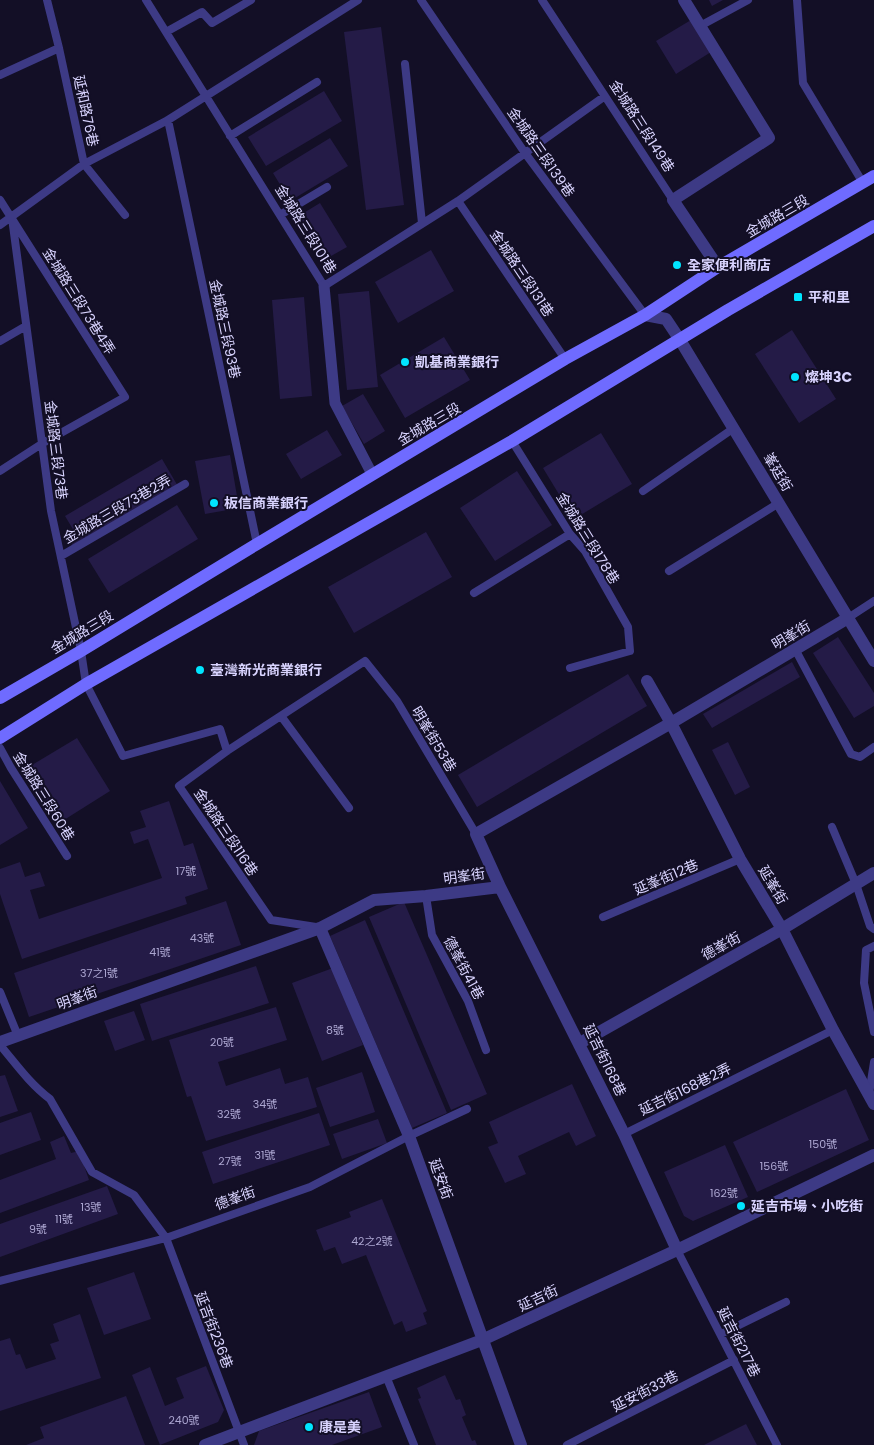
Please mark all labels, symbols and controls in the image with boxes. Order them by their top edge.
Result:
street label: 延和路76巷 [69,73,103,149]
street label: 金城路三段149巷 [605,76,679,176]
street label: 金城路三段139巷 [503,103,579,201]
street label: 金城路三段101巷 [271,181,341,277]
street label: 金城路三段 [742,190,812,242]
street label: 金城路三段131巷 [485,225,559,321]
street label: 金城路三段73巷4弄 [38,244,120,358]
place label: 全家便利商店 [687,255,771,275]
marker: 全家便利商店 [671,259,683,271]
street label: 金城路三段93巷 [205,277,245,381]
place label: 平和里 [808,287,850,307]
marker: 平和里 [792,291,804,303]
place label: 凱基商業銀行 [415,352,499,372]
marker: 凱基商業銀行 [399,356,411,368]
place label: 燦坤3C [805,367,852,387]
marker: 燦坤3C [789,371,801,383]
street label: 金城路三段 [394,398,464,450]
street label: 金城路三段73巷 [40,399,72,501]
street label: 峯廷街 [759,449,797,495]
street label: 金城路三段73巷2弄 [59,470,175,548]
street label: 金城路三段178巷 [552,488,624,588]
place label: 板信商業銀行 [224,493,308,513]
marker: 板信商業銀行 [208,497,220,509]
street label: 金城路三段 [47,605,117,659]
street label: 明峯街 [768,616,814,654]
place label: 臺灣新光商業銀行 [210,660,322,680]
marker: 臺灣新光商業銀行 [194,664,206,676]
street label: 明峯街53巷 [407,703,461,775]
street label: 金城路三段60巷 [9,748,79,844]
street label: 金城路三段116巷 [189,784,263,880]
street label: 延峯街12巷 [631,854,701,900]
street label: 延峯街 [754,862,792,908]
house number: 17號 [176,863,196,879]
street label: 明峯街 [442,863,486,889]
street label: 德峯街 [698,927,744,965]
house number: 43號 [190,930,214,946]
street label: 德峯街41巷 [439,933,489,1003]
house number: 41號 [149,944,171,960]
house number: 37之1號 [80,965,118,981]
street label: 明峯街 [54,981,100,1015]
street label: 延吉街168巷 [579,1020,631,1100]
house number: 8號 [326,1022,344,1038]
house number: 20號 [210,1034,234,1050]
street label: 延吉街168巷2弄 [636,1058,734,1120]
house number: 34號 [253,1096,277,1112]
house number: 32號 [217,1106,241,1122]
house number: 150號 [809,1136,837,1152]
house number: 31號 [255,1147,276,1163]
house number: 27號 [218,1153,242,1169]
street label: 延安街 [424,1156,458,1202]
house number: 156號 [760,1158,788,1174]
street label: 德峯街 [212,1181,258,1215]
house number: 162號 [710,1185,738,1201]
place label: 延吉市場、小吃街 [751,1196,863,1216]
house number: 13號 [81,1199,102,1215]
marker: 延吉市場、小吃街 [735,1200,747,1212]
house number: 11號 [55,1211,73,1227]
house number: 9號 [29,1221,47,1237]
house number: 42之2號 [351,1233,393,1249]
street label: 延吉街 [515,1280,561,1316]
street label: 延吉街236巷 [190,1289,238,1371]
street label: 延吉街217巷 [713,1304,765,1380]
street label: 延安街33巷 [608,1366,682,1416]
house number: 240號 [168,1412,200,1428]
place label: 康是美 [319,1417,361,1437]
marker: 康是美 [303,1421,315,1433]

